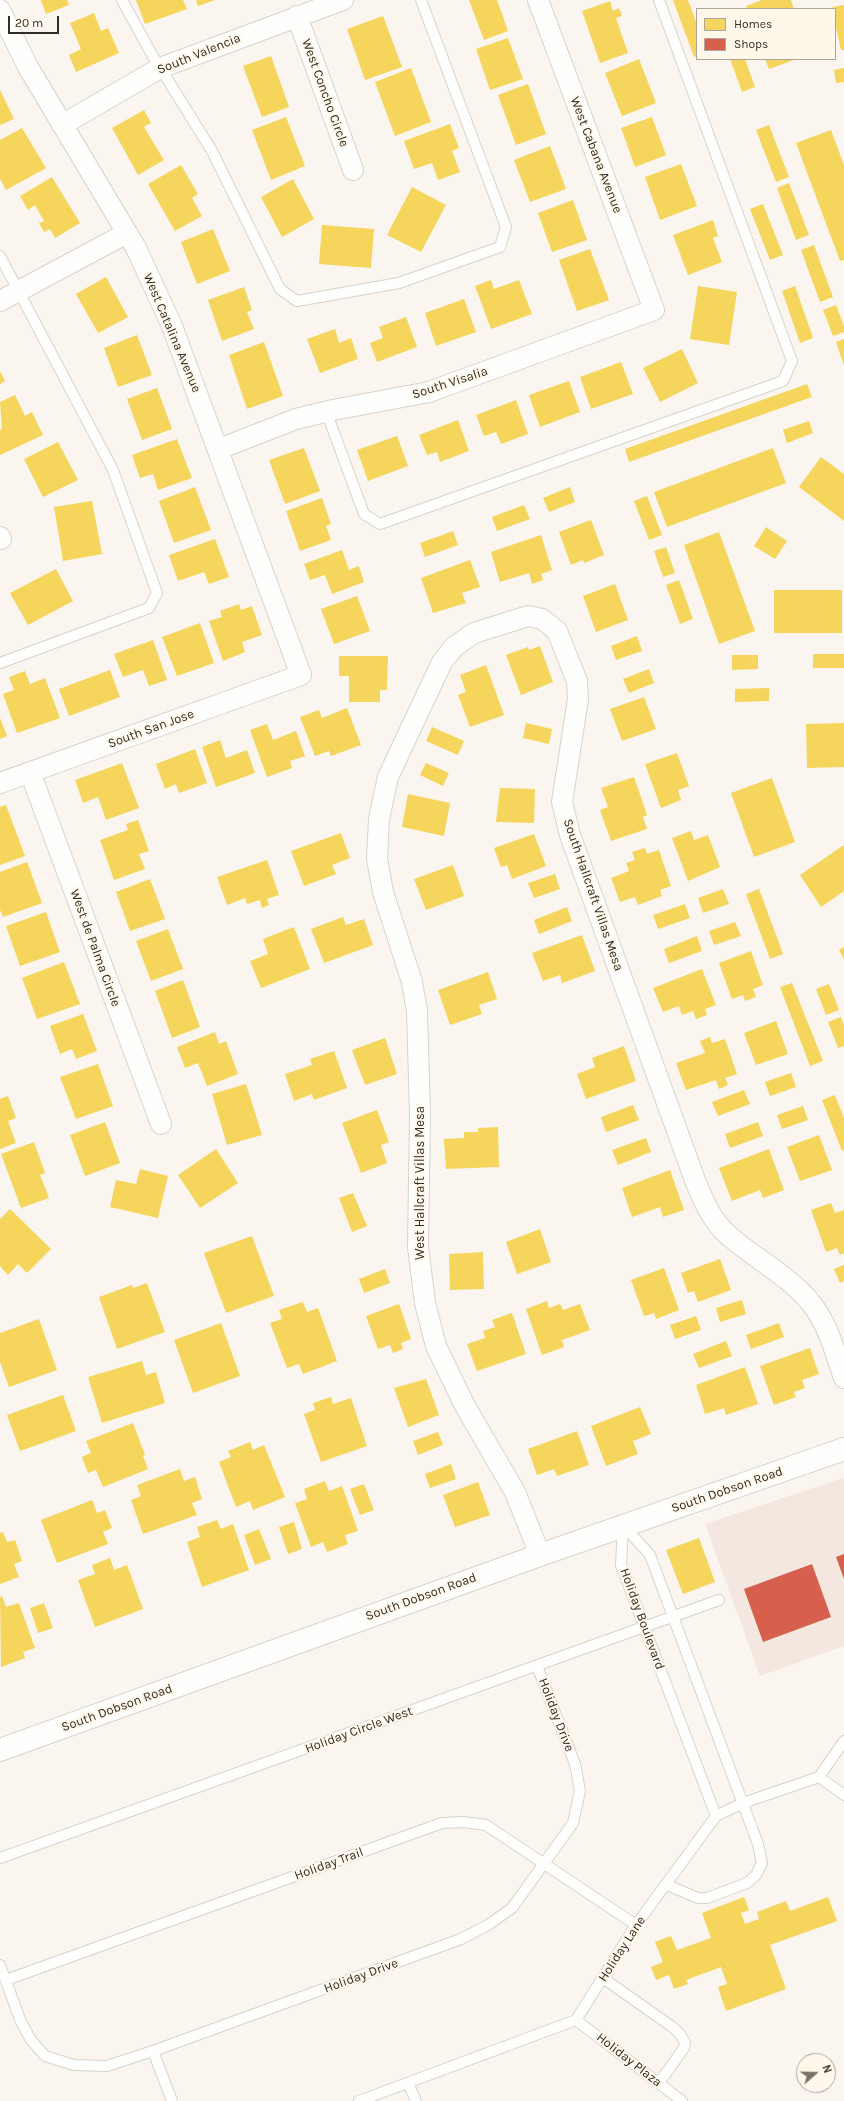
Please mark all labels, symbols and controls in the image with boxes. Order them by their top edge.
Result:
scale bar [10,8,61,34]
legend [696,8,836,60]
text: 20 m [15,16,43,30]
text: Homes [734,17,772,31]
street label: South Valencia [155,30,243,78]
street label: West Concho Circle [298,37,352,149]
text: Shops [734,37,768,51]
street label: West Cabana Avenue [567,95,625,215]
street label: West Catalina Avenue [140,271,204,395]
street label: South Visalia [410,363,490,403]
street label: South San Jose [106,706,196,752]
street label: South Hallcraft Villas Mesa [560,817,626,973]
street label: West de Palma Circle [66,887,124,1009]
street label: West Hallcraft Villas Mesa [412,1106,428,1260]
street label: South Dobson Road [669,1464,785,1516]
street label: Holiday Boulevard [616,1566,668,1672]
street label: South Dobson Road [363,1570,479,1624]
street label: Holiday Drive [535,1676,577,1754]
street label: South Dobson Road [59,1681,175,1735]
street label: Holiday Circle West [303,1703,415,1757]
street label: Holiday Trail [292,1844,366,1884]
street label: Holiday Lane [595,1913,649,1985]
street label: Holiday Drive [322,1955,400,1997]
street label: Holiday Plaza [593,2030,665,2090]
north arrow [796,2053,836,2093]
text: N [819,2063,834,2075]

